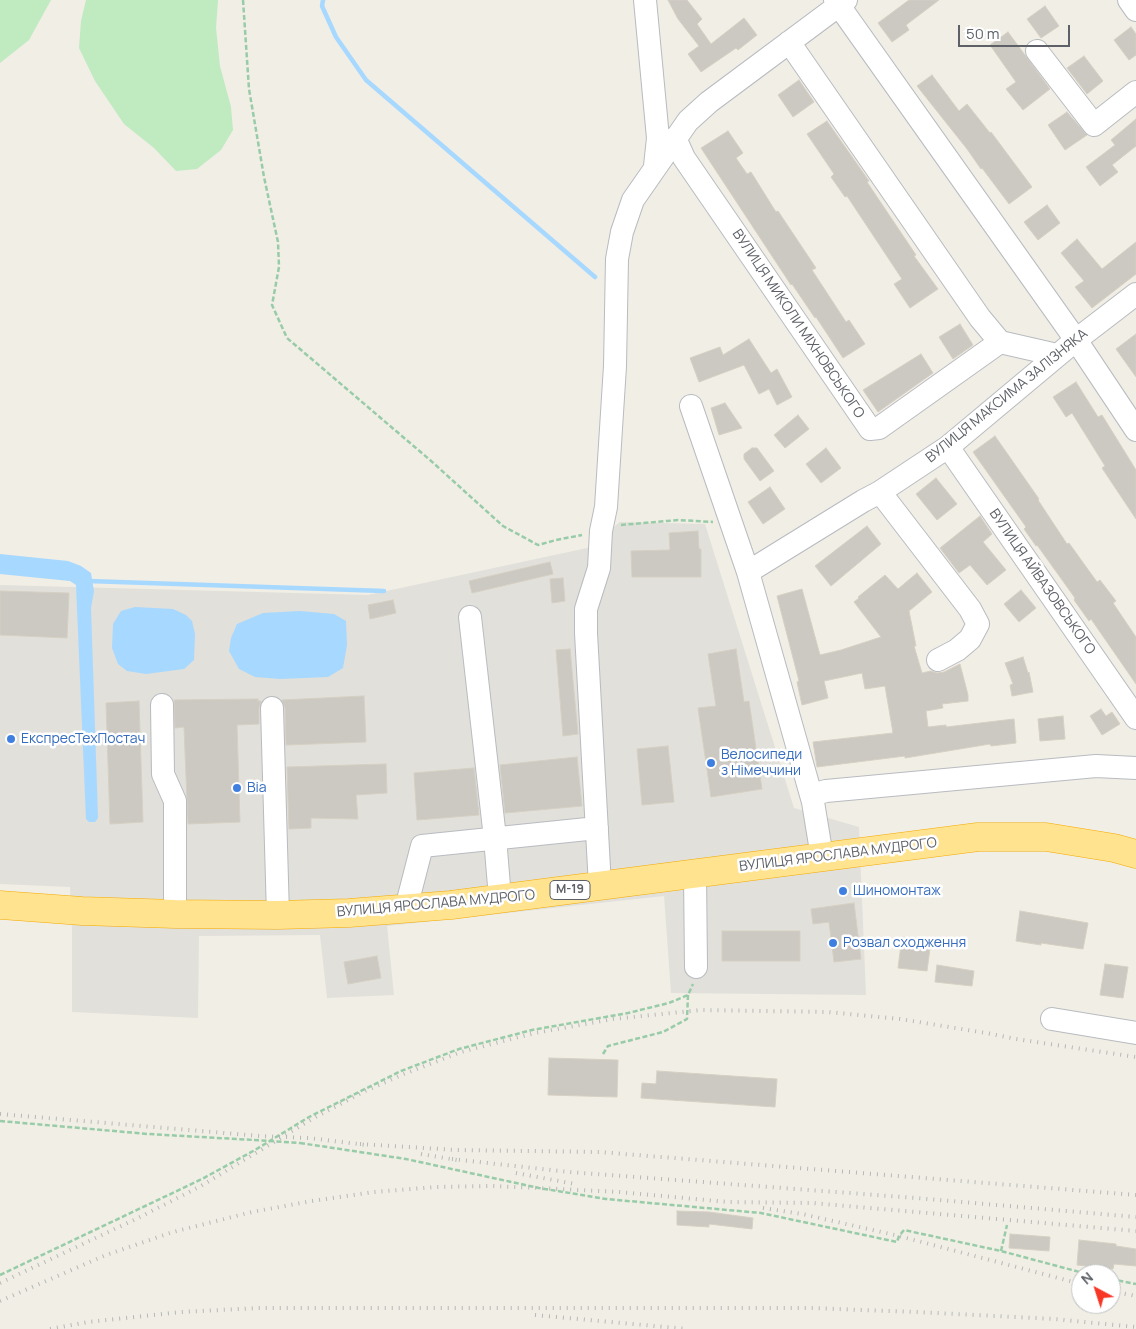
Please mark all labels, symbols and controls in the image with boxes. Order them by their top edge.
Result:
scale bar [961,15,1074,47]
text: 50 m [966,23,1000,44]
street label: ВУЛИЦЯ МИКОЛИ МІХНОВСЬКОГО [728,226,868,422]
street label: ВУЛИЦЯ МАКСИМА ЗАЛІЗНЯКА [923,326,1091,466]
street label: ВУЛИЦЯ АЙВАЗОВСЬКОГО [985,506,1099,658]
place label: ЕкспресТехПостач [21,731,145,747]
marker: ЕкспресТехПостач [5,733,17,745]
place label: Велосипеди з Німеччини [721,747,802,780]
marker: Велосипеди з Німеччини [705,757,717,769]
place label: Віа [247,780,267,796]
marker: Віа [231,782,243,794]
street label: ВУЛИЦЯ ЯРОСЛАВА МУДРОГО [738,835,938,875]
road number: М-19 [550,880,590,900]
place label: Шиномонтаж [853,883,941,899]
marker: Шиномонтаж [837,885,849,897]
street label: ВУЛИЦЯ ЯРОСЛАВА МУДРОГО [336,887,536,921]
place label: Розвал сходження [843,935,966,951]
marker: Розвал сходження [827,937,839,949]
north arrow [1071,1264,1121,1314]
text: N [1077,1267,1097,1288]

